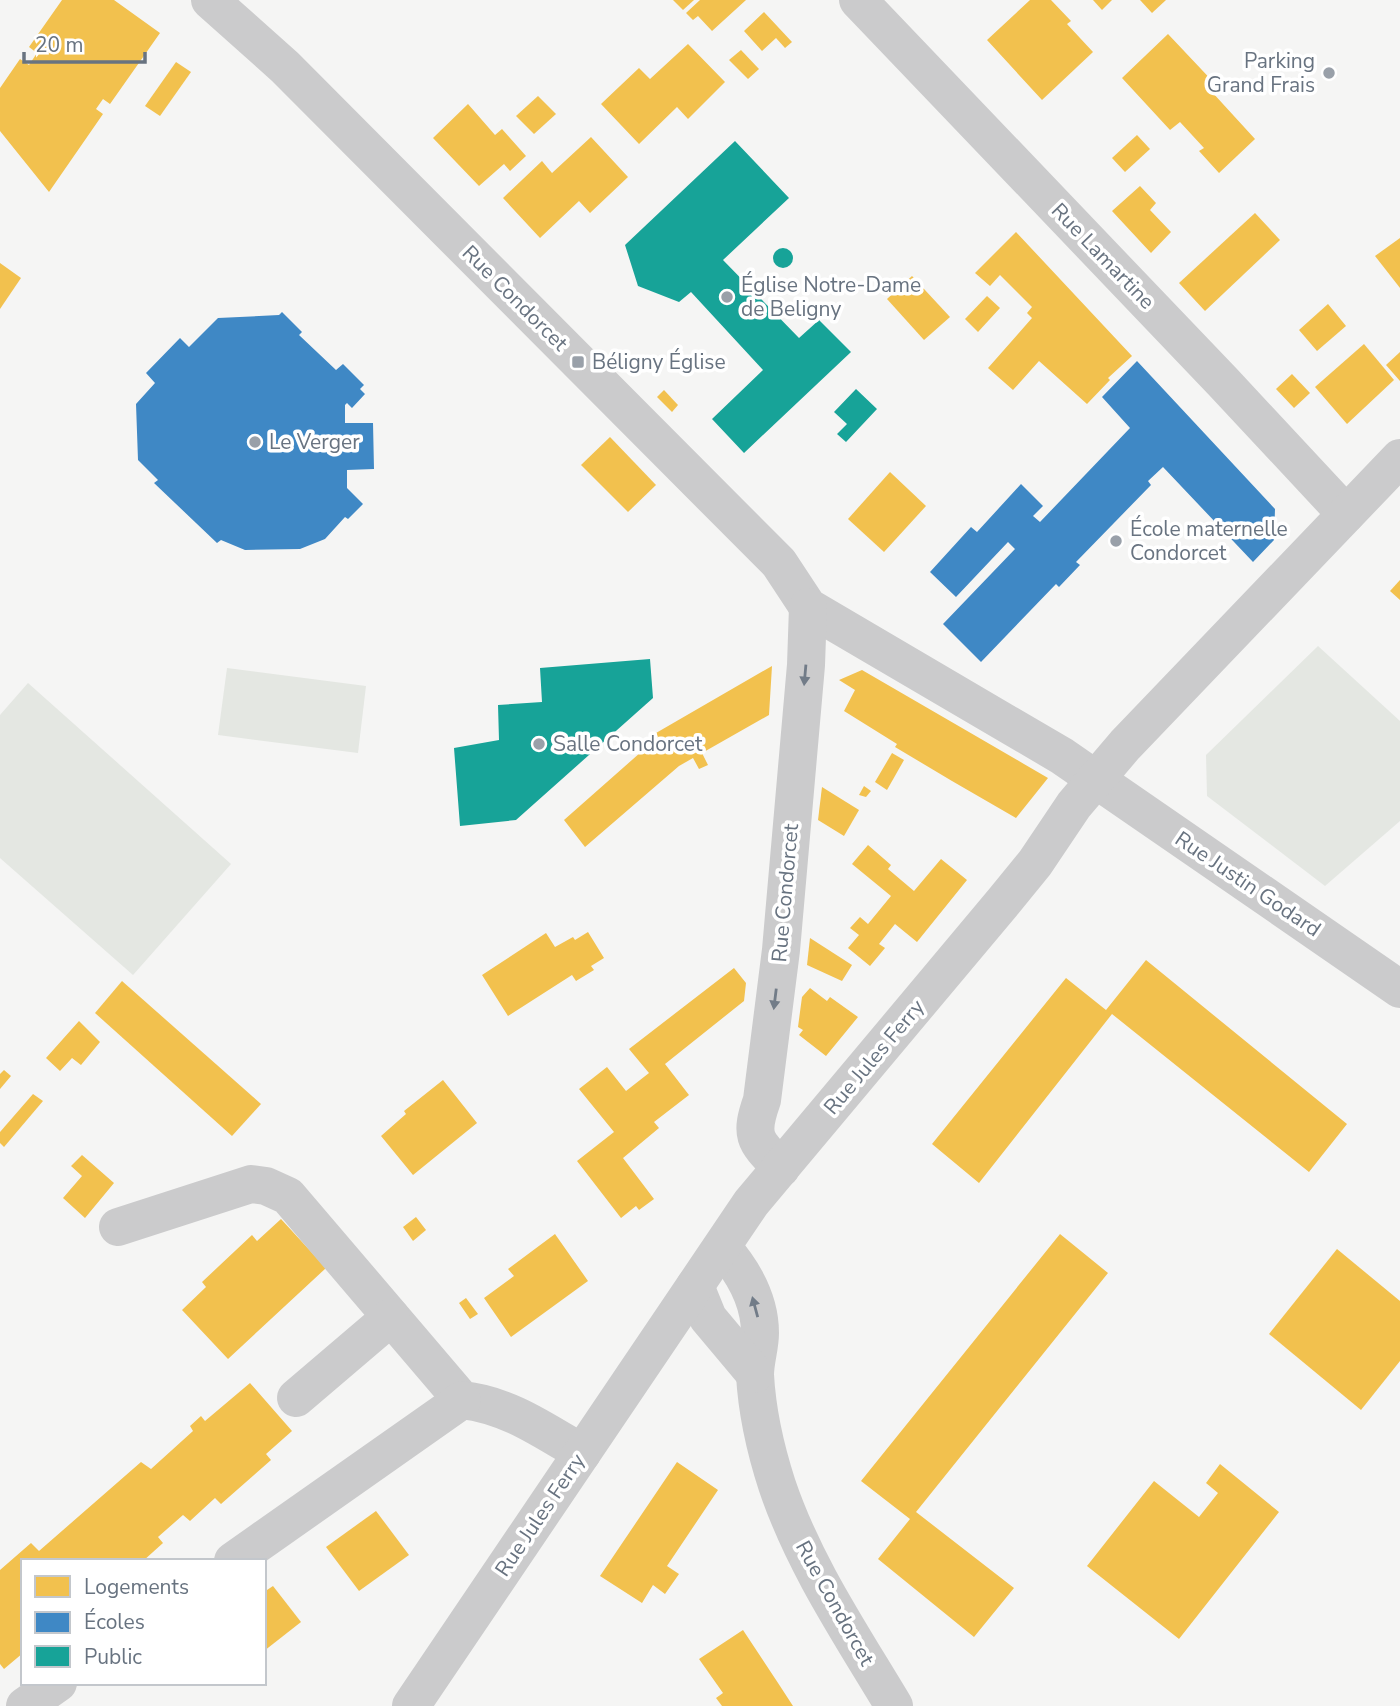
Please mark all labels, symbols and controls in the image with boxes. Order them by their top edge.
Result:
scale bar [24,21,145,65]
text: 20 m [35,31,84,59]
place label: Parking Grand Frais [1207,47,1315,99]
marker: Parking Grand Frais [1321,65,1337,81]
street label: Rue Lamartine [1045,197,1161,315]
street label: Rue Condorcet [456,239,574,357]
place label: Église Notre-Dame de Beligny [741,271,921,323]
marker: Église Notre-Dame de Beligny [719,289,735,305]
place label: Béligny Église [592,348,726,376]
marker: Béligny Église [570,354,586,370]
place label: Le Verger [269,428,360,456]
marker: Le Verger [247,434,263,450]
place label: École maternelle Condorcet [1130,515,1288,567]
marker: École maternelle Condorcet [1108,533,1124,549]
one-way arrow [799,664,810,686]
place label: Salle Condorcet [553,730,703,758]
marker: Salle Condorcet [531,736,547,752]
street label: Rue Condorcet [765,822,805,963]
street label: Rue Justin Godard [1170,825,1326,943]
one-way arrow [769,988,780,1010]
street label: Rue Jules Ferry [817,993,931,1121]
one-way arrow [749,1296,760,1318]
street label: Rue Jules Ferry [489,1448,592,1582]
street label: Rue Condorcet [789,1536,881,1671]
legend [21,1559,266,1685]
text: Logements [84,1573,189,1601]
text: Écoles [84,1608,145,1636]
text: Public [84,1643,142,1671]

